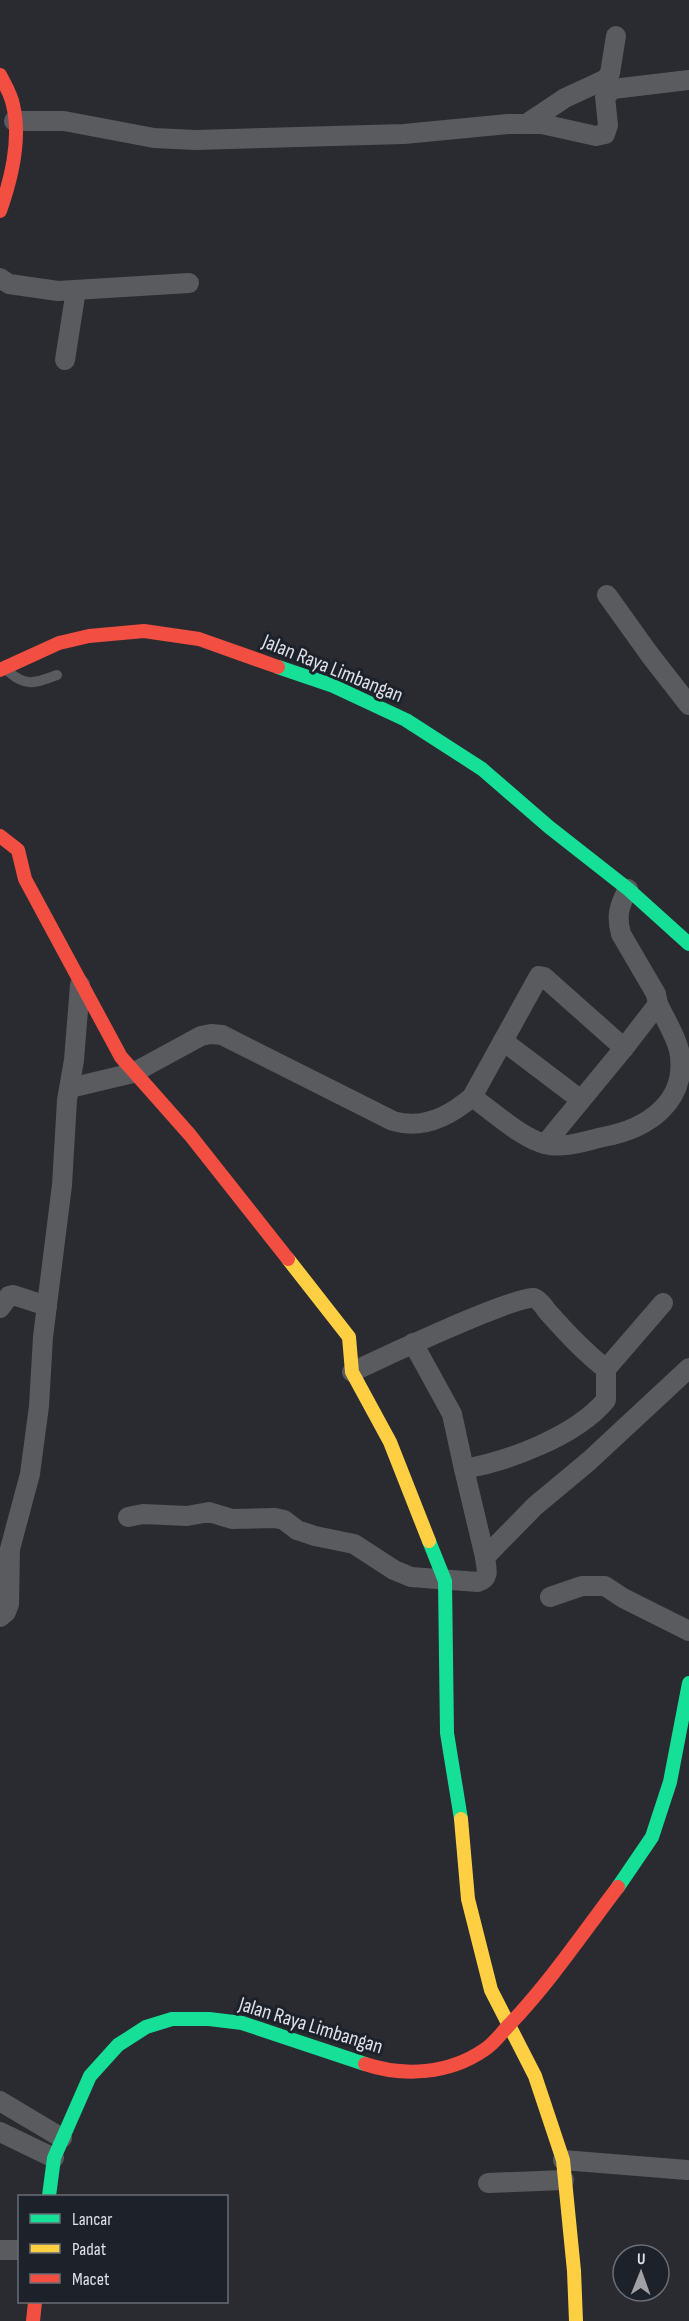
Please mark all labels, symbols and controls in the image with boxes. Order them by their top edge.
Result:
street label: Jalan Raya Limbangan [258,629,407,708]
street label: Jalan Raya Limbangan [235,1991,386,2059]
legend [18,2195,228,2303]
text: Lancar [72,2209,112,2230]
text: Padat [72,2239,107,2260]
north arrow [611,2243,671,2303]
text: U [637,2250,646,2269]
text: Macet [72,2269,110,2290]

